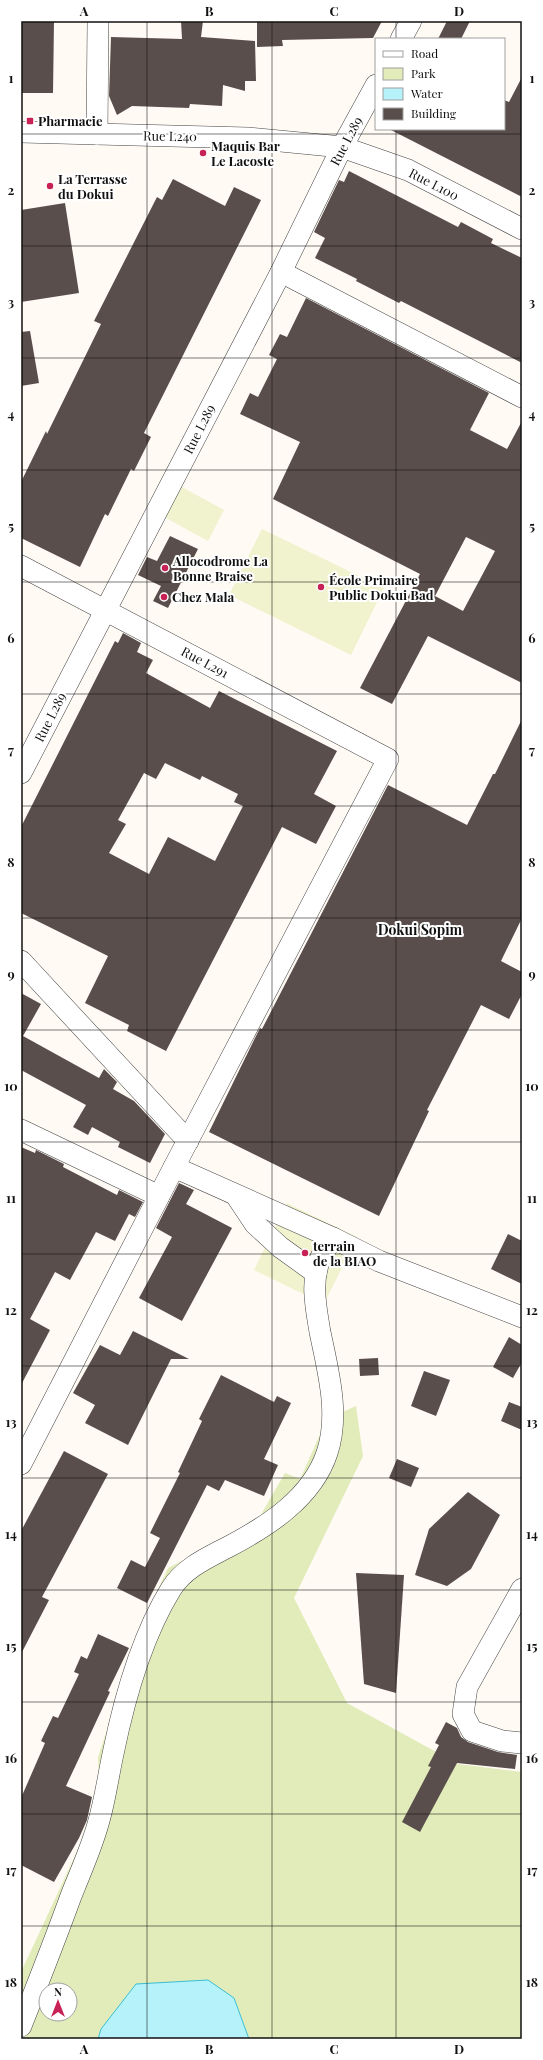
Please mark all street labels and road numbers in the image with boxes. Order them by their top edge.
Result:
street label: Rue L289 [326,113,366,168]
street label: Rue L240 [143,127,197,144]
street label: Rue L100 [406,164,462,203]
street label: Rue L289 [179,401,218,456]
street label: Rue L291 [179,642,232,681]
street label: Rue L289 [30,689,69,744]

